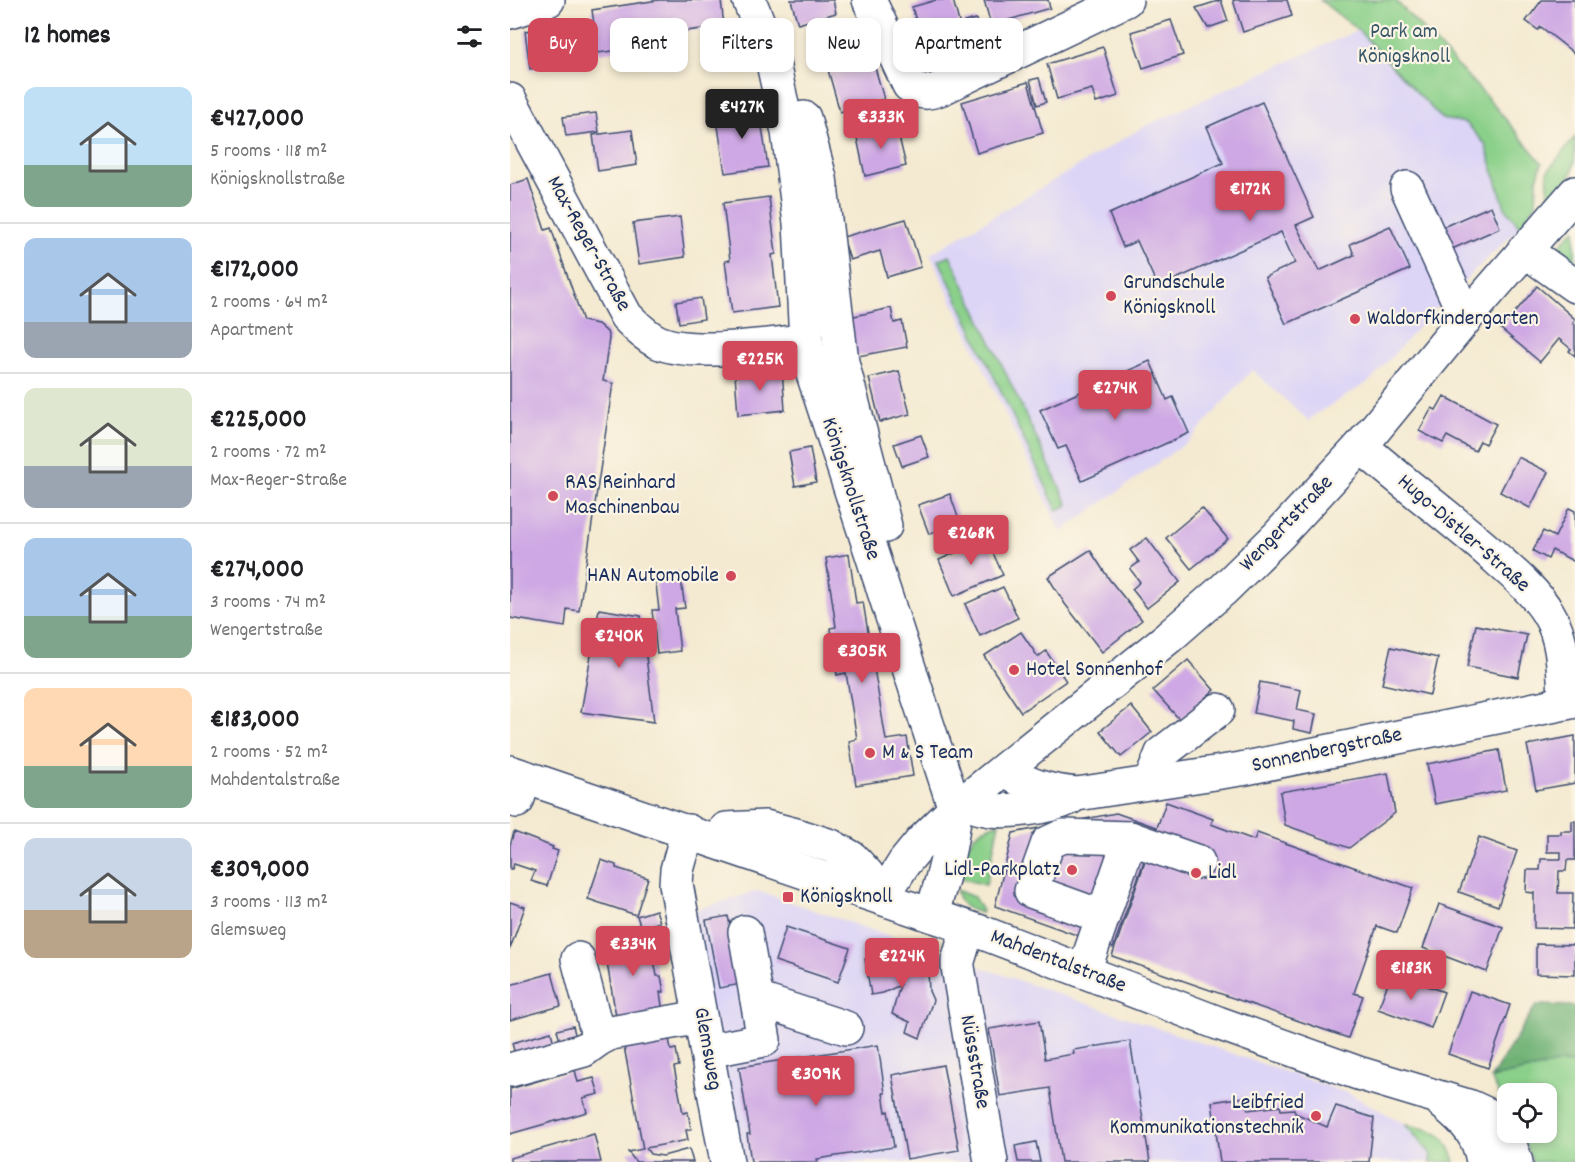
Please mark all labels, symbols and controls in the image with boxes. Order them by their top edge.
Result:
park label: Park am Königsknoll [1358,17,1450,73]
text: 12 homes [24,18,111,55]
chip: Buy [528,18,598,72]
chip: Rent [610,18,688,72]
chip: Filters [700,18,794,72]
chip: New [806,18,881,72]
chip: Apartment [893,18,1023,72]
icon: filters [453,20,486,53]
pin: €427K [700,89,784,140]
text: €427K [719,94,765,122]
pin: €333K [839,99,923,150]
text: €427,000 [210,101,304,138]
text: €333K [857,104,905,132]
icon: home [72,111,144,183]
text: 5 rooms · 118 m² [210,138,327,166]
text: Königsknollstraße [210,166,345,194]
street label: Max-Reger-Straße [538,171,638,317]
pin: €172K [1208,171,1292,222]
text: €172K [1229,176,1271,204]
text: €172,000 [210,252,299,289]
icon: home [72,262,144,334]
place label: Grundschule Königsknoll [1123,268,1225,324]
text: 2 rooms · 64 m² [210,289,328,317]
marker: Grundschule Königsknoll [1104,289,1118,303]
place label: Waldorfkindergarten [1367,304,1539,335]
marker: Waldorfkindergarten [1348,312,1362,326]
text: Apartment [210,317,293,345]
pin: €225K [718,341,802,392]
text: €225K [736,346,784,374]
pin: €274K [1073,370,1157,421]
text: €274K [1092,375,1138,403]
text: €225,000 [210,402,307,439]
icon: home [72,412,144,484]
street label: Königsknollstraße [812,414,888,564]
text: 2 rooms · 72 m² [210,439,326,467]
text: Max-Reger-Straße [210,467,347,495]
street label: Hugo-Distler-Straße [1390,467,1536,601]
place label: RAS Reinhard Maschinenbau [565,468,680,524]
street label: Wengertstraße [1233,469,1341,579]
marker: RAS Reinhard Maschinenbau [546,489,560,503]
pin: €268K [929,515,1013,566]
text: €268K [948,520,994,548]
text: €274,000 [210,552,304,589]
place label: HAN Automobile [587,561,719,592]
icon: home [72,562,144,634]
marker: HAN Automobile [724,569,738,583]
text: 3 rooms · 74 m² [210,589,326,617]
text: Wengertstraße [210,617,323,645]
pin: €240K [577,618,661,669]
text: €240K [595,623,643,651]
pin: €305K [820,633,904,684]
text: €305K [837,638,887,666]
place label: Hotel Sonnenhof [1026,655,1164,686]
marker: Hotel Sonnenhof [1007,663,1021,677]
text: €183,000 [210,702,300,739]
icon: home [72,712,144,784]
street label: Sonnenbergstraße [1249,720,1405,782]
place label: M & S Team [882,738,973,769]
text: 2 rooms · 52 m² [210,739,328,767]
marker: M & S Team [863,746,877,760]
text: Mahdentalstraße [210,767,340,795]
text: €309,000 [210,852,310,889]
place label: Lidl-Parkplatz [944,855,1061,886]
place label: Lidl [1208,858,1237,889]
icon: home [72,862,144,934]
marker: Lidl-Parkplatz [1065,863,1079,877]
marker: Lidl [1189,866,1203,880]
place label: Königsknoll [800,882,893,913]
text: 3 rooms · 113 m² [210,889,328,917]
marker: Königsknoll [781,890,795,904]
text: Glemsweg [210,917,286,945]
street label: Mahdentalstraße [986,922,1130,1002]
pin: €334K [591,926,675,977]
text: €334K [610,931,656,959]
pin: €224K [860,938,944,989]
text: €224K [879,943,925,971]
pin: €183K [1369,950,1453,1001]
text: €183K [1390,955,1432,983]
street label: Glemsweg [684,1005,730,1093]
street label: Nüssstraße [950,1013,998,1111]
pin: €309K [774,1056,858,1107]
text: €309K [791,1061,841,1089]
map controls [1497,1083,1557,1143]
button: locate [1497,1083,1557,1143]
place label: Leibfried Kommunikationstechnik [1110,1088,1304,1144]
marker: Leibfried Kommunikationstechnik [1309,1109,1323,1123]

